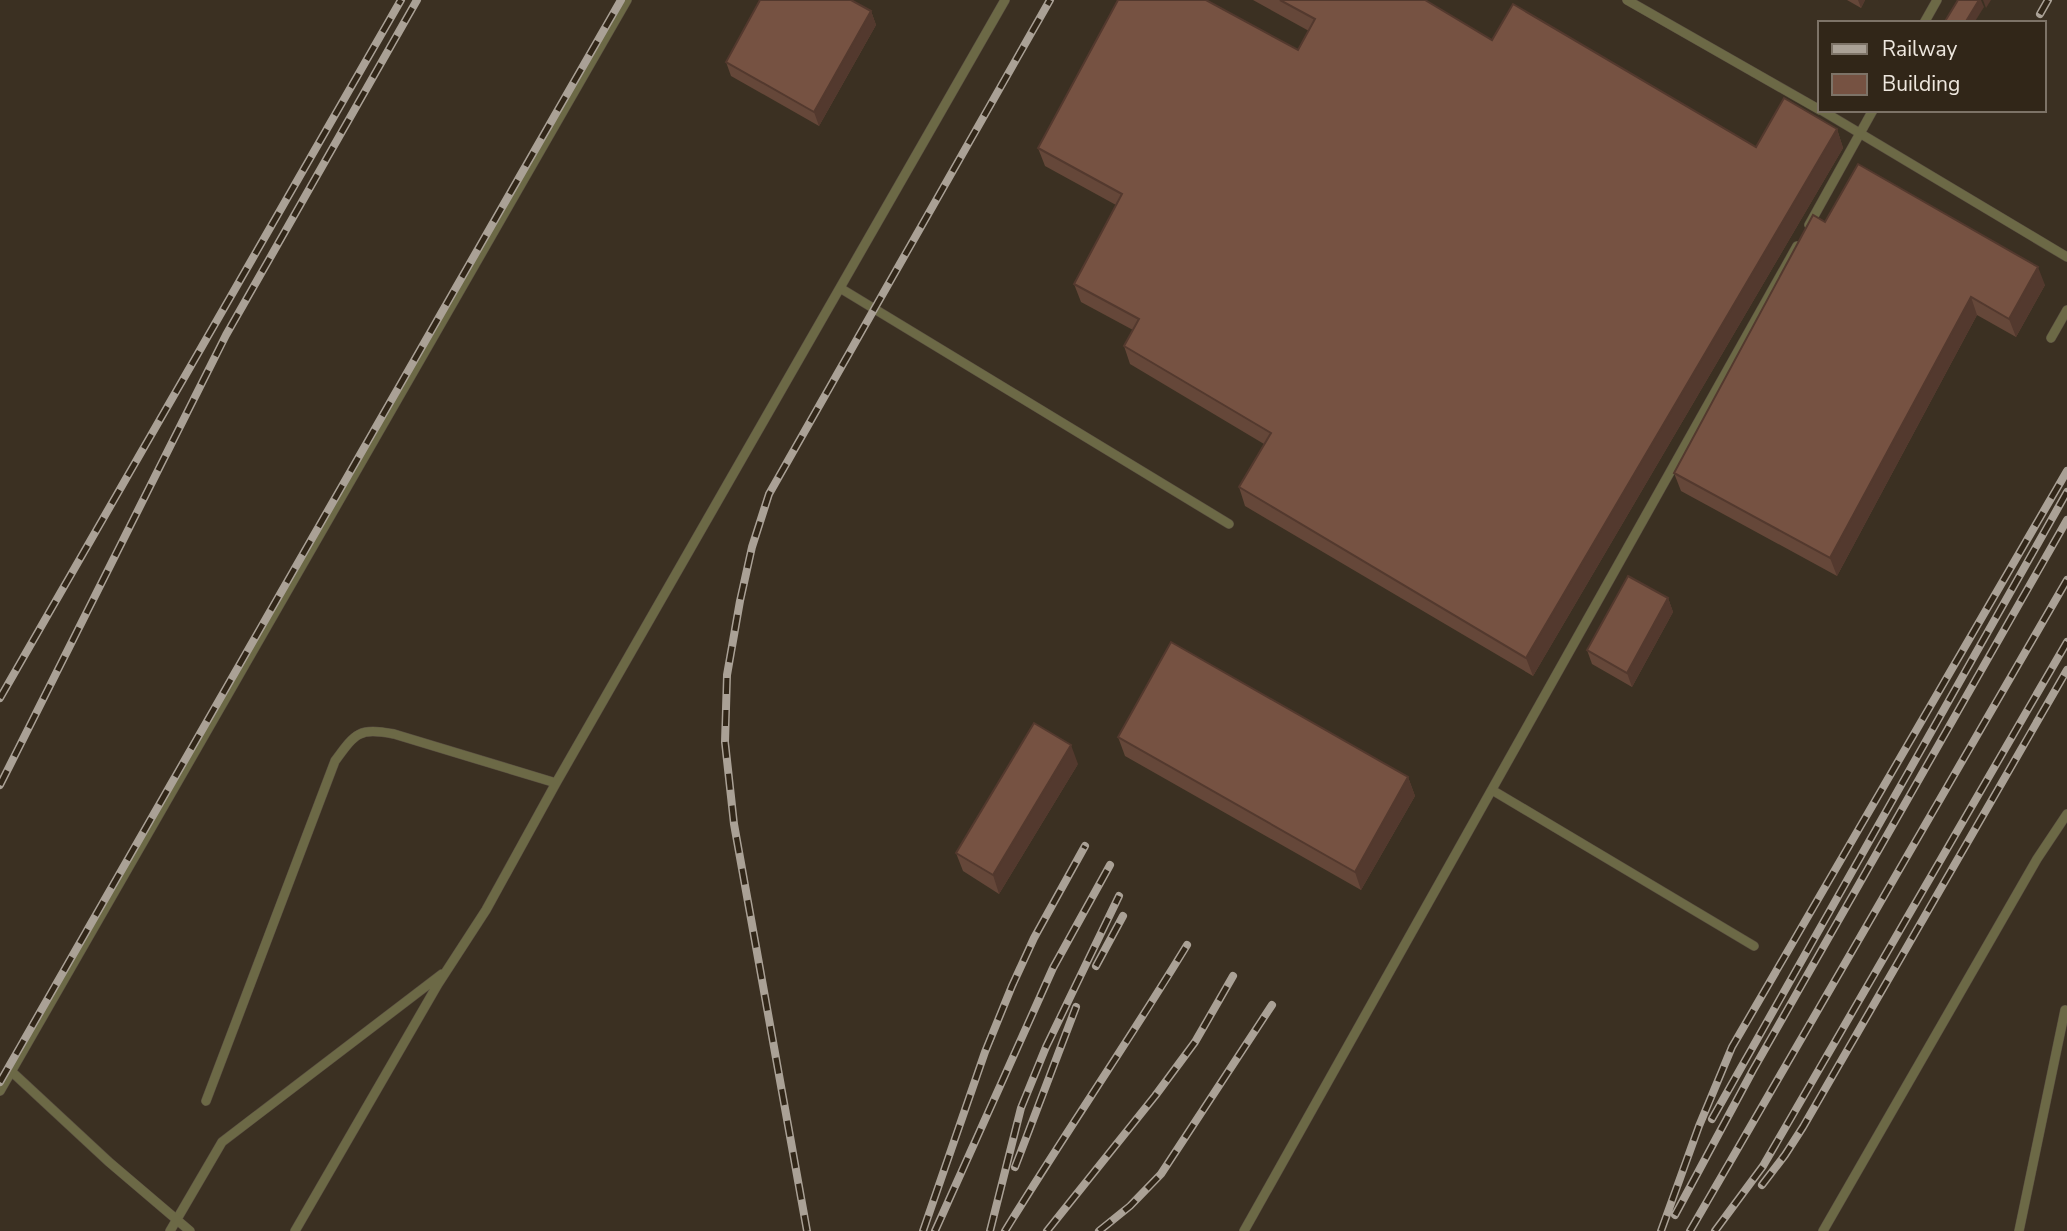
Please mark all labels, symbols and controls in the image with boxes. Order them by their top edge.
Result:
legend [1818,21,2046,112]
text: Railway [1882,35,1957,63]
text: Building [1882,70,1960,98]

